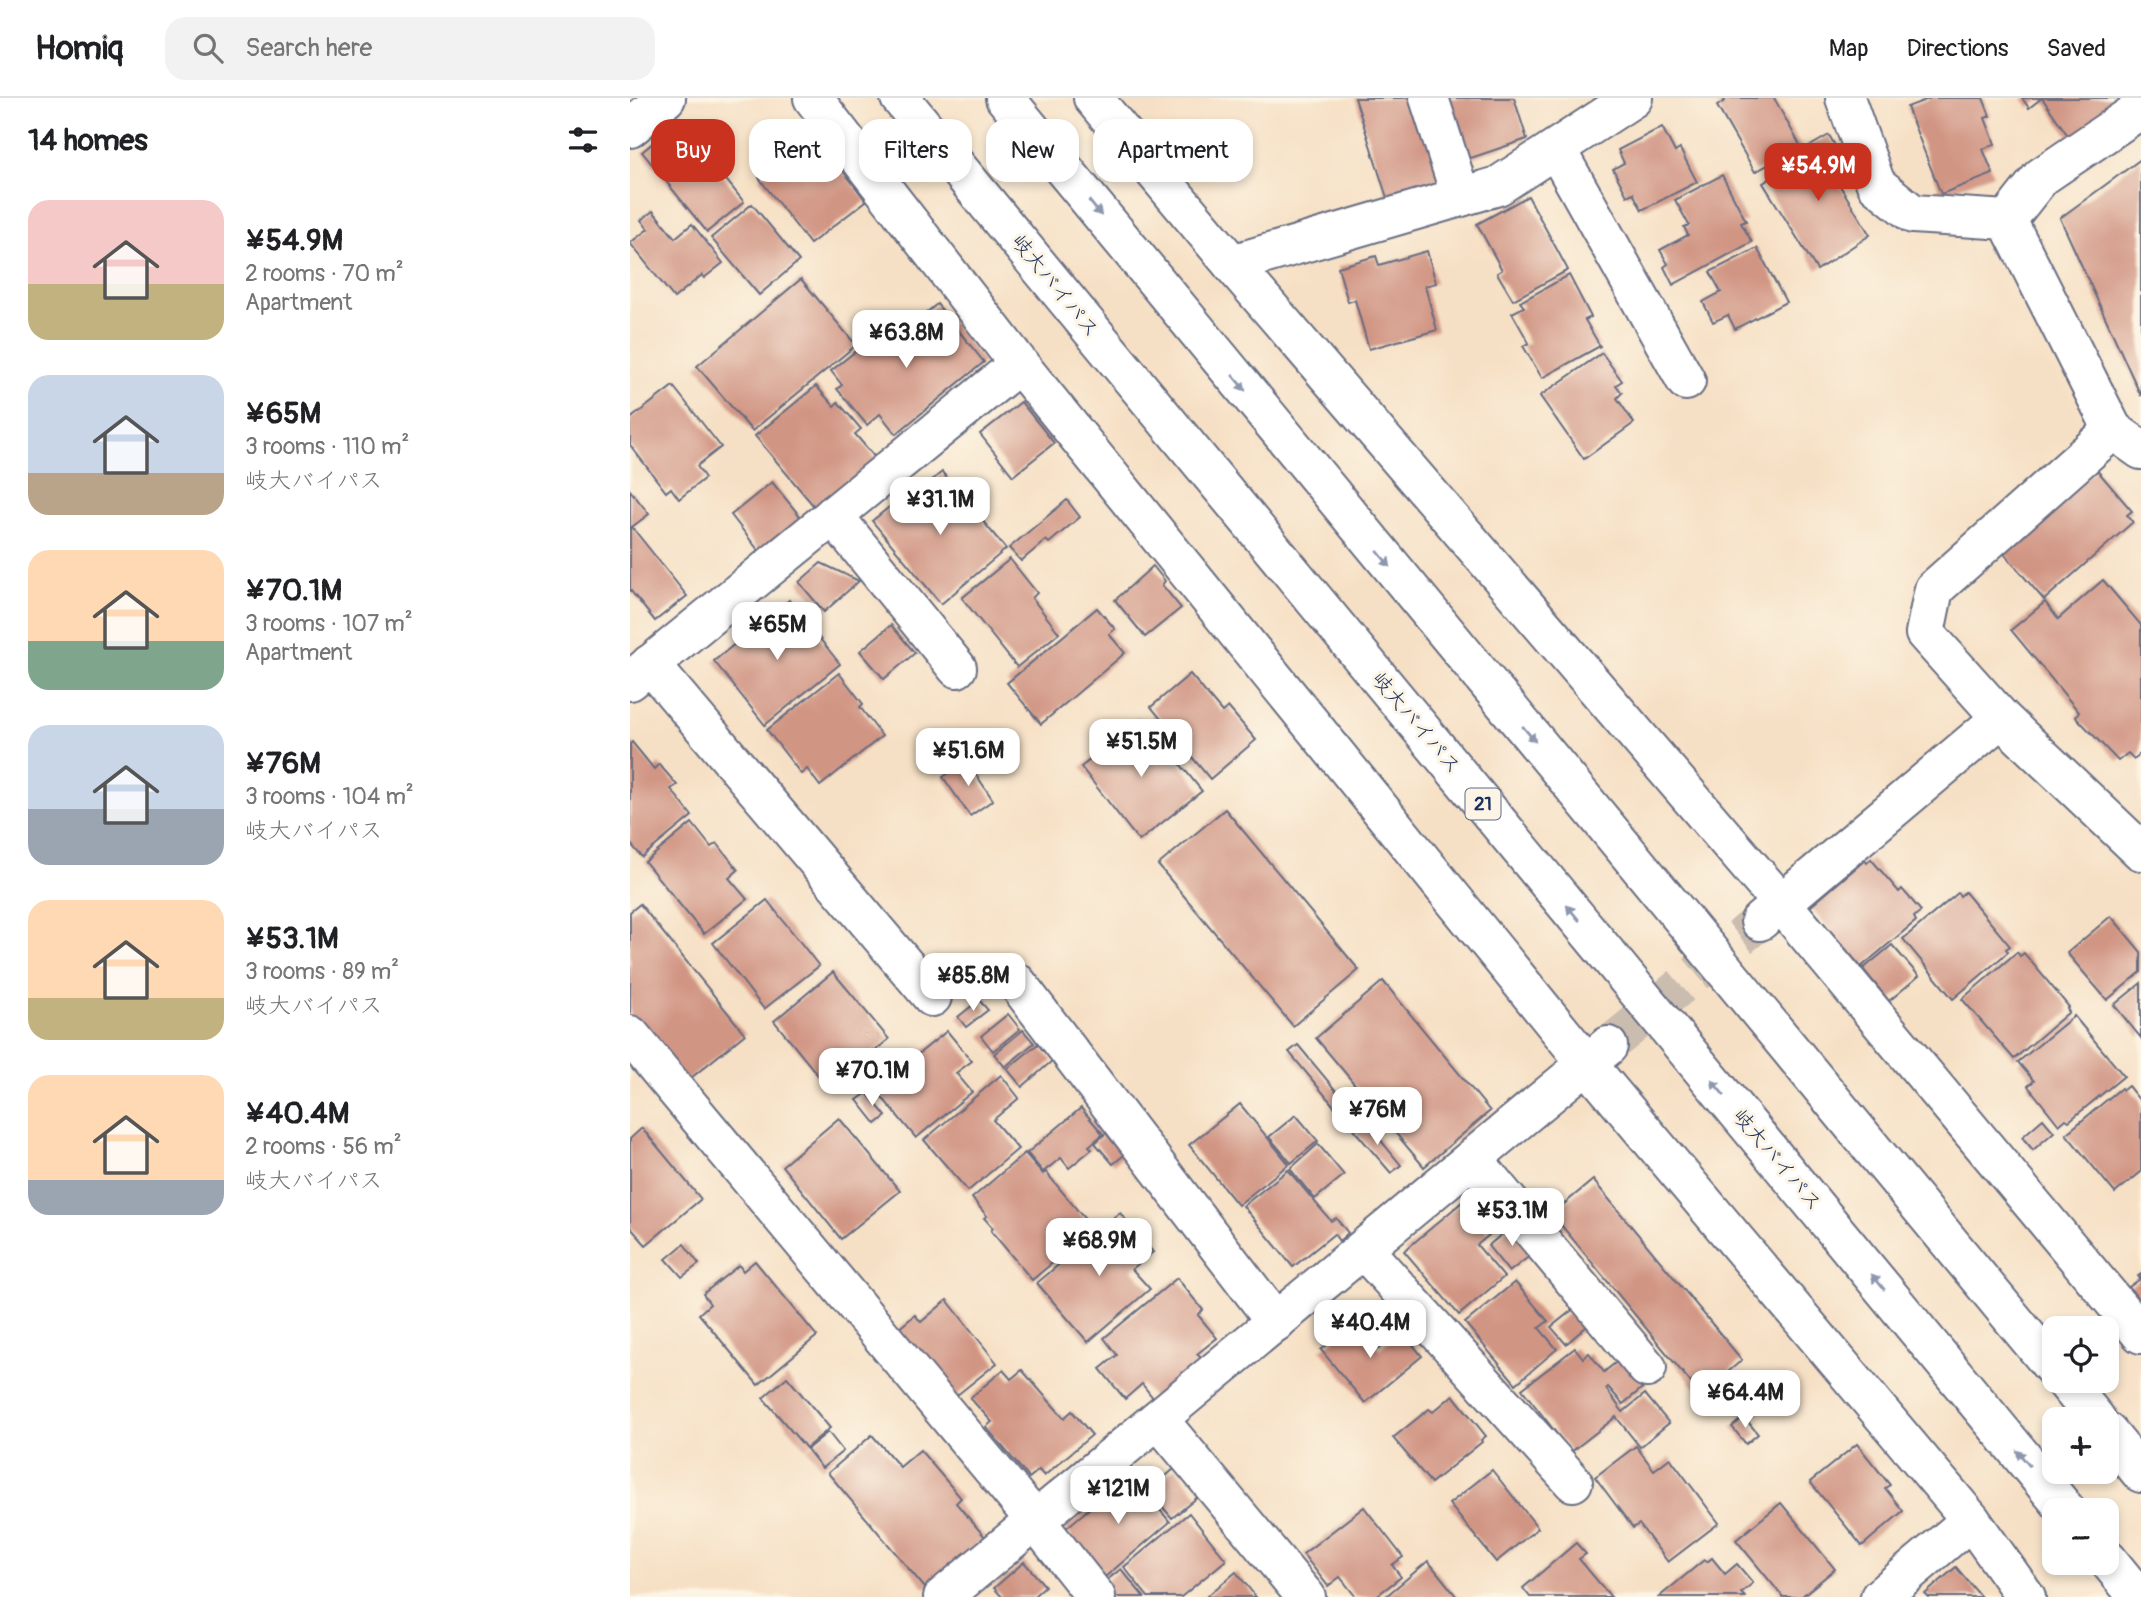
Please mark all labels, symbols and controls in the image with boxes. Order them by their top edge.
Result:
search box [165,17,655,80]
text: Homiq [35,28,123,69]
icon: search [189,29,227,67]
text: Search here [245,32,372,64]
text: Map [1829,34,1869,63]
text: Directions [1907,34,2008,63]
text: Saved [2046,34,2106,63]
chip: Buy [651,119,735,182]
chip: Rent [749,119,845,182]
chip: Filters [859,119,972,182]
chip: New [986,119,1079,182]
chip: Apartment [1093,119,1253,182]
icon: filters [564,121,602,159]
text: 14 homes [28,122,148,159]
pin: ¥54.9M [1761,144,1875,203]
text: ¥54.9M [1780,151,1856,180]
one-way arrow [1087,198,1102,216]
text: ¥54.9M [245,222,343,259]
icon: home [84,228,168,312]
street label: 岐大バイパス [1005,229,1105,343]
text: 2 rooms · 70 m² [245,259,404,288]
text: Apartment [245,288,352,317]
pin: ¥63.8M [849,310,963,370]
text: ¥63.8M [868,318,944,347]
one-way arrow [1232,374,1247,392]
text: ¥65M [245,395,321,432]
icon: home [84,403,168,487]
text: 3 rooms · 110 m² [245,432,409,461]
text: 岐大バイパス [245,466,383,495]
pin: ¥31.1M [883,478,997,537]
text: ¥31.1M [906,485,974,514]
one-way arrow [1377,549,1392,567]
text: ¥70.1M [245,572,342,609]
icon: home [84,578,168,662]
pin: ¥65M [736,602,818,662]
text: 3 rooms · 107 m² [245,609,413,638]
text: ¥65M [748,610,806,639]
text: Apartment [245,638,352,667]
street label: 岐大バイパス [1365,666,1467,780]
pin: ¥51.5M [1084,720,1198,779]
one-way arrow [1522,724,1537,742]
text: ¥51.5M [1105,727,1177,756]
pin: ¥51.6M [911,728,1025,788]
text: ¥51.6M [932,736,1004,765]
text: ¥76M [245,745,321,782]
icon: home [84,753,168,837]
text: 3 rooms · 104 m² [245,782,414,811]
road number: 21 [1466,789,1500,820]
text: 岐大バイパス [245,816,383,845]
one-way arrow [1565,904,1580,922]
text: ¥53.1M [245,920,339,957]
icon: home [84,928,168,1012]
pin: ¥85.8M [916,954,1030,1013]
text: 3 rooms · 89 m² [245,957,399,986]
text: ¥85.8M [936,961,1010,990]
text: 岐大バイパス [245,991,383,1020]
pin: ¥70.1M [815,1048,929,1108]
text: ¥70.1M [835,1056,909,1085]
one-way arrow [1710,1079,1725,1097]
pin: ¥76M [1336,1088,1418,1147]
text: ¥40.4M [245,1095,349,1132]
text: ¥76M [1348,1095,1406,1124]
icon: home [84,1103,168,1187]
street label: 岐大バイパス [1726,1103,1828,1217]
text: 2 rooms · 56 m² [245,1132,402,1161]
text: 岐大バイパス [245,1166,383,1195]
pin: ¥53.1M [1455,1188,1569,1248]
text: ¥53.1M [1476,1196,1548,1225]
pin: ¥68.9M [1042,1218,1156,1278]
text: ¥68.9M [1062,1226,1136,1255]
one-way arrow [1871,1274,1886,1291]
pin: ¥40.4M [1313,1300,1427,1360]
text: ¥40.4M [1330,1308,1410,1337]
map controls [2042,1316,2119,1575]
button: locate [2042,1316,2119,1393]
pin: ¥64.4M [1688,1370,1802,1430]
text: ¥64.4M [1706,1378,1784,1407]
button: + [2042,1407,2119,1484]
one-way arrow [2016,1449,2031,1466]
pin: ¥121M [1069,1466,1167,1526]
text: ¥121M [1086,1474,1150,1503]
button: − [2042,1498,2119,1575]

